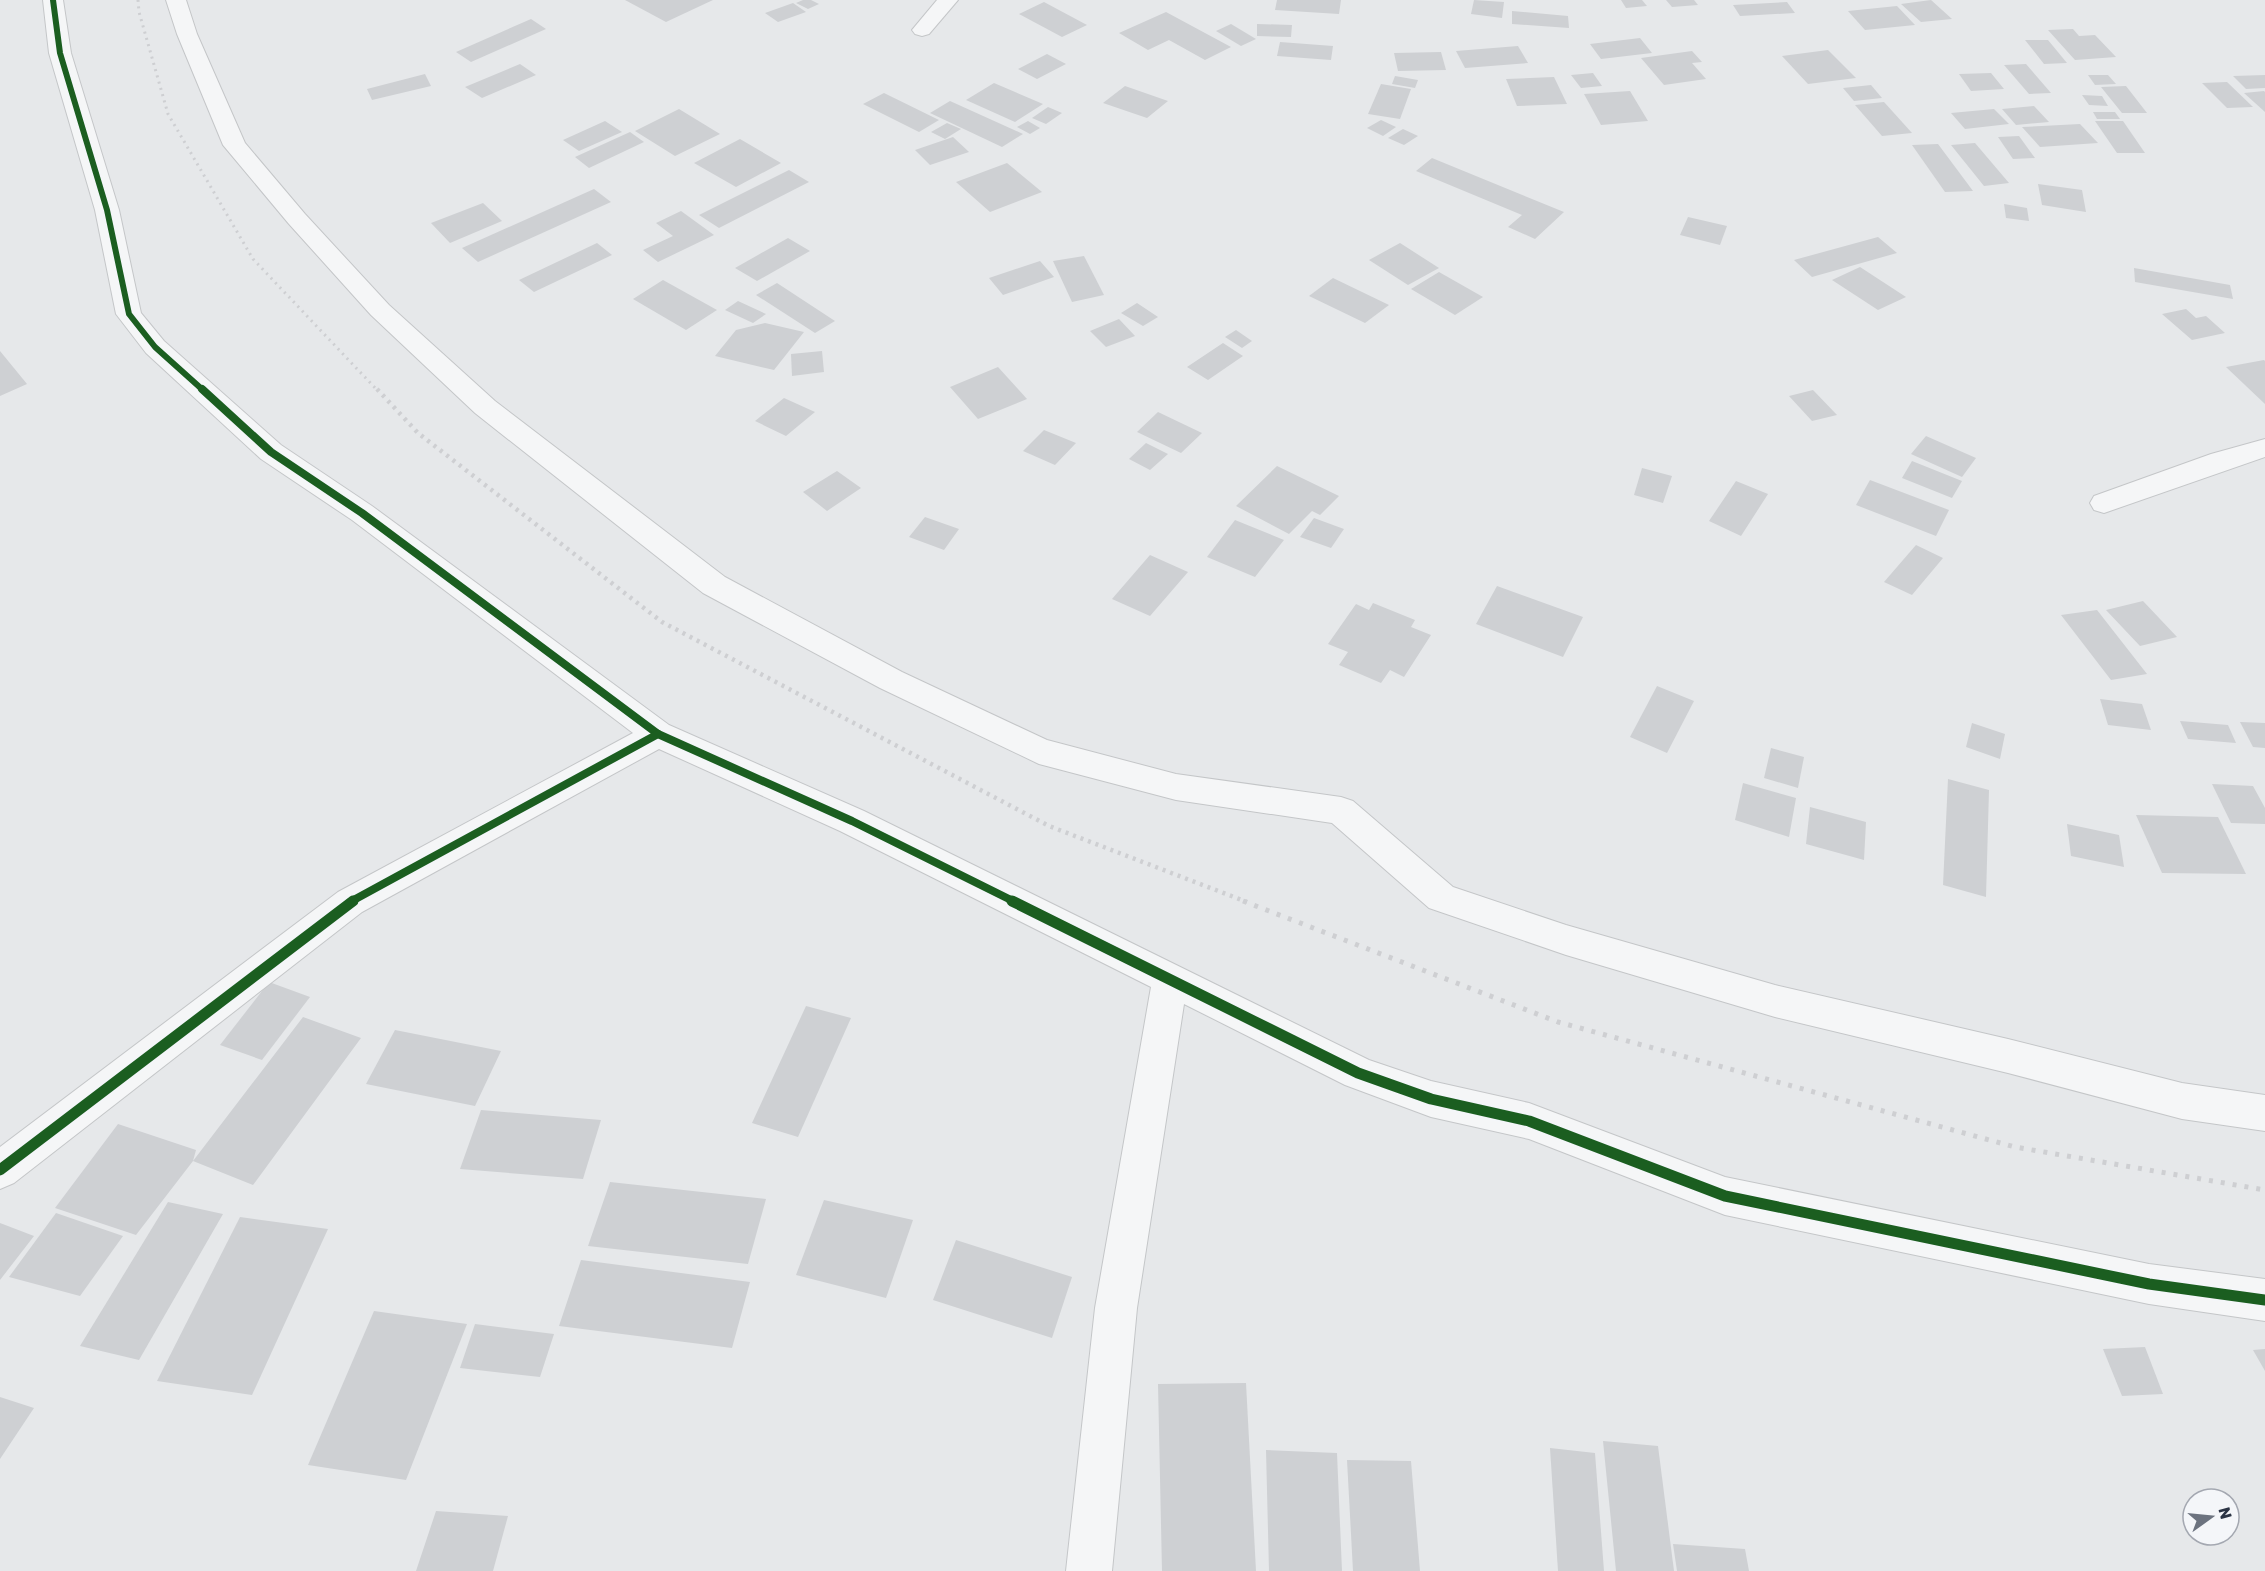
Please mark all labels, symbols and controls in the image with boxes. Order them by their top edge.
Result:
north arrow [2181,1487,2241,1547]
text: N [2214,1505,2236,1521]

